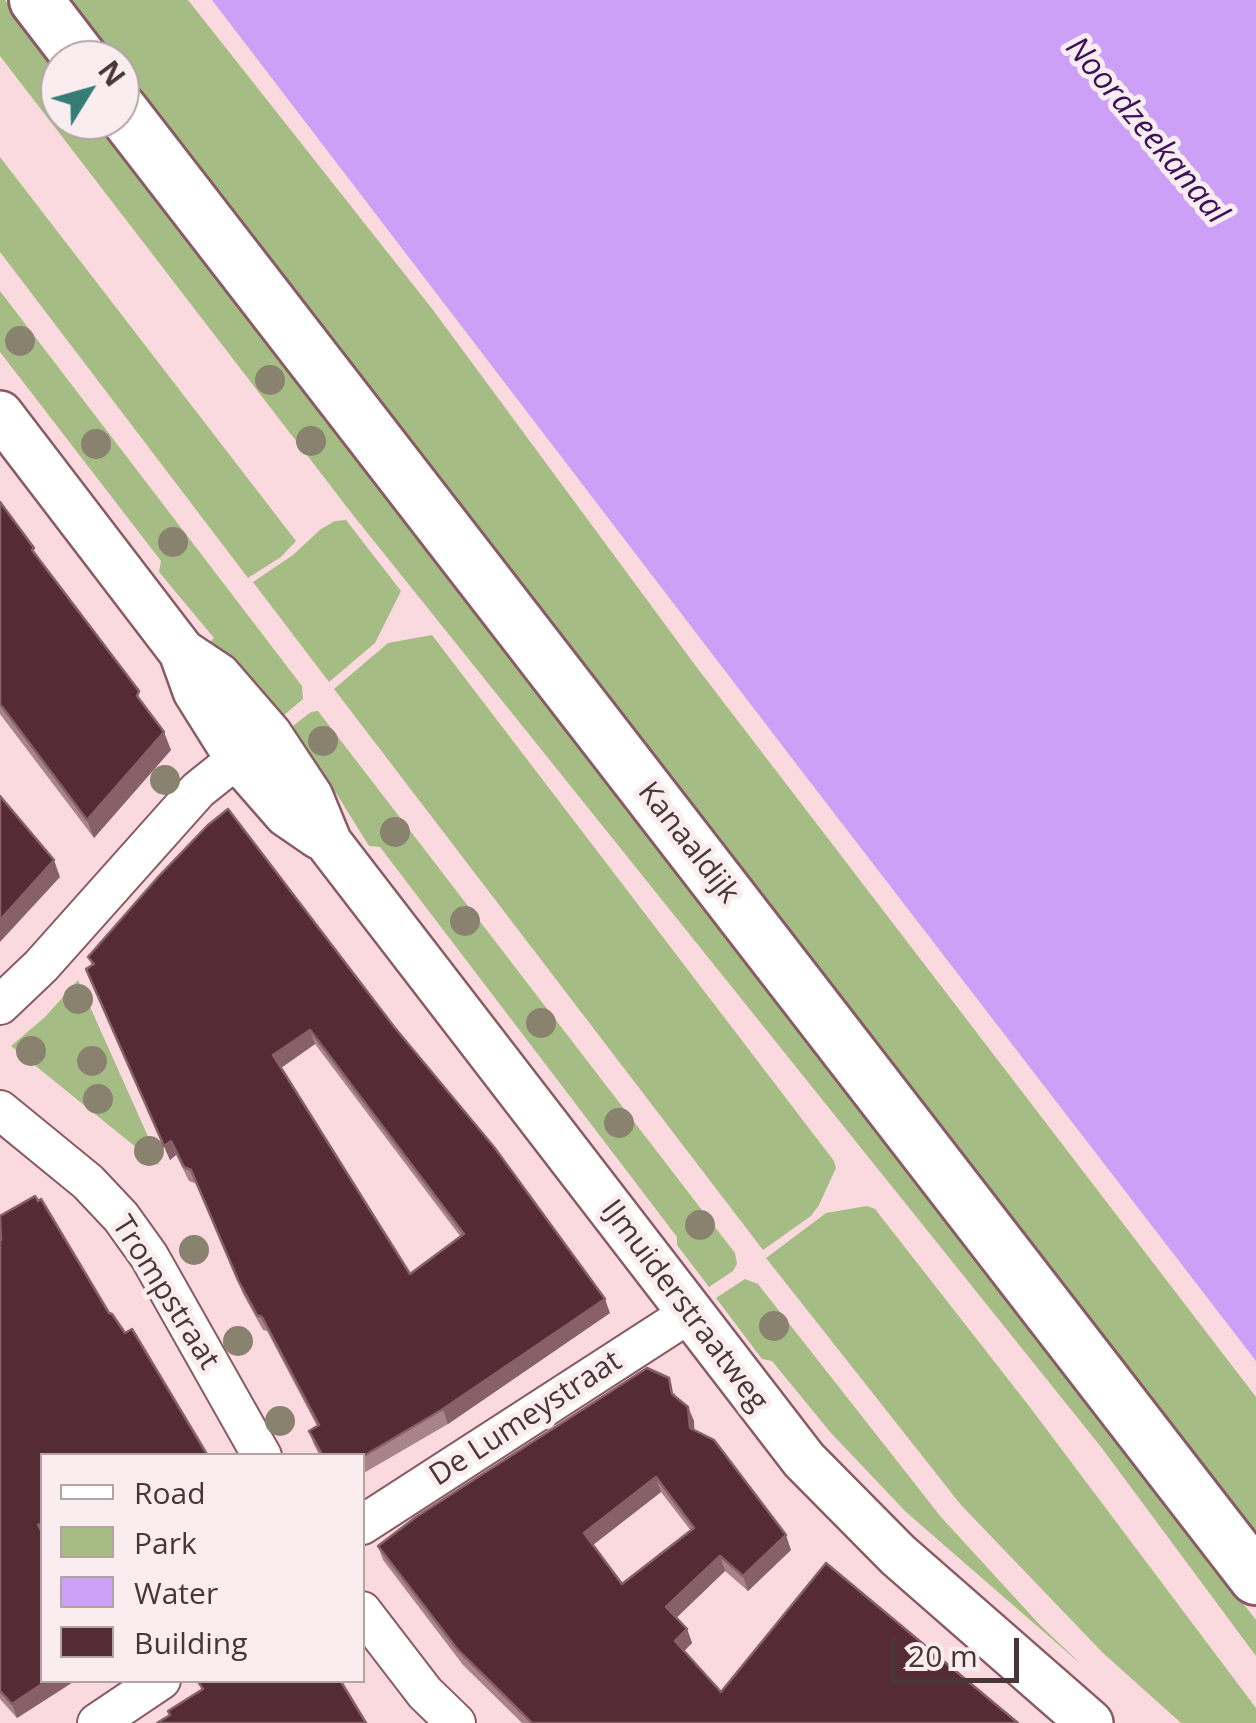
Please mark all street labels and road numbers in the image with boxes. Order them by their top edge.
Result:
street label: Kanaaldijk [630,775,746,911]
street label: IJmuiderstraatweg [593,1193,775,1419]
street label: Trompstraat [104,1210,226,1376]
street label: De Lumeystraat [423,1344,629,1494]

